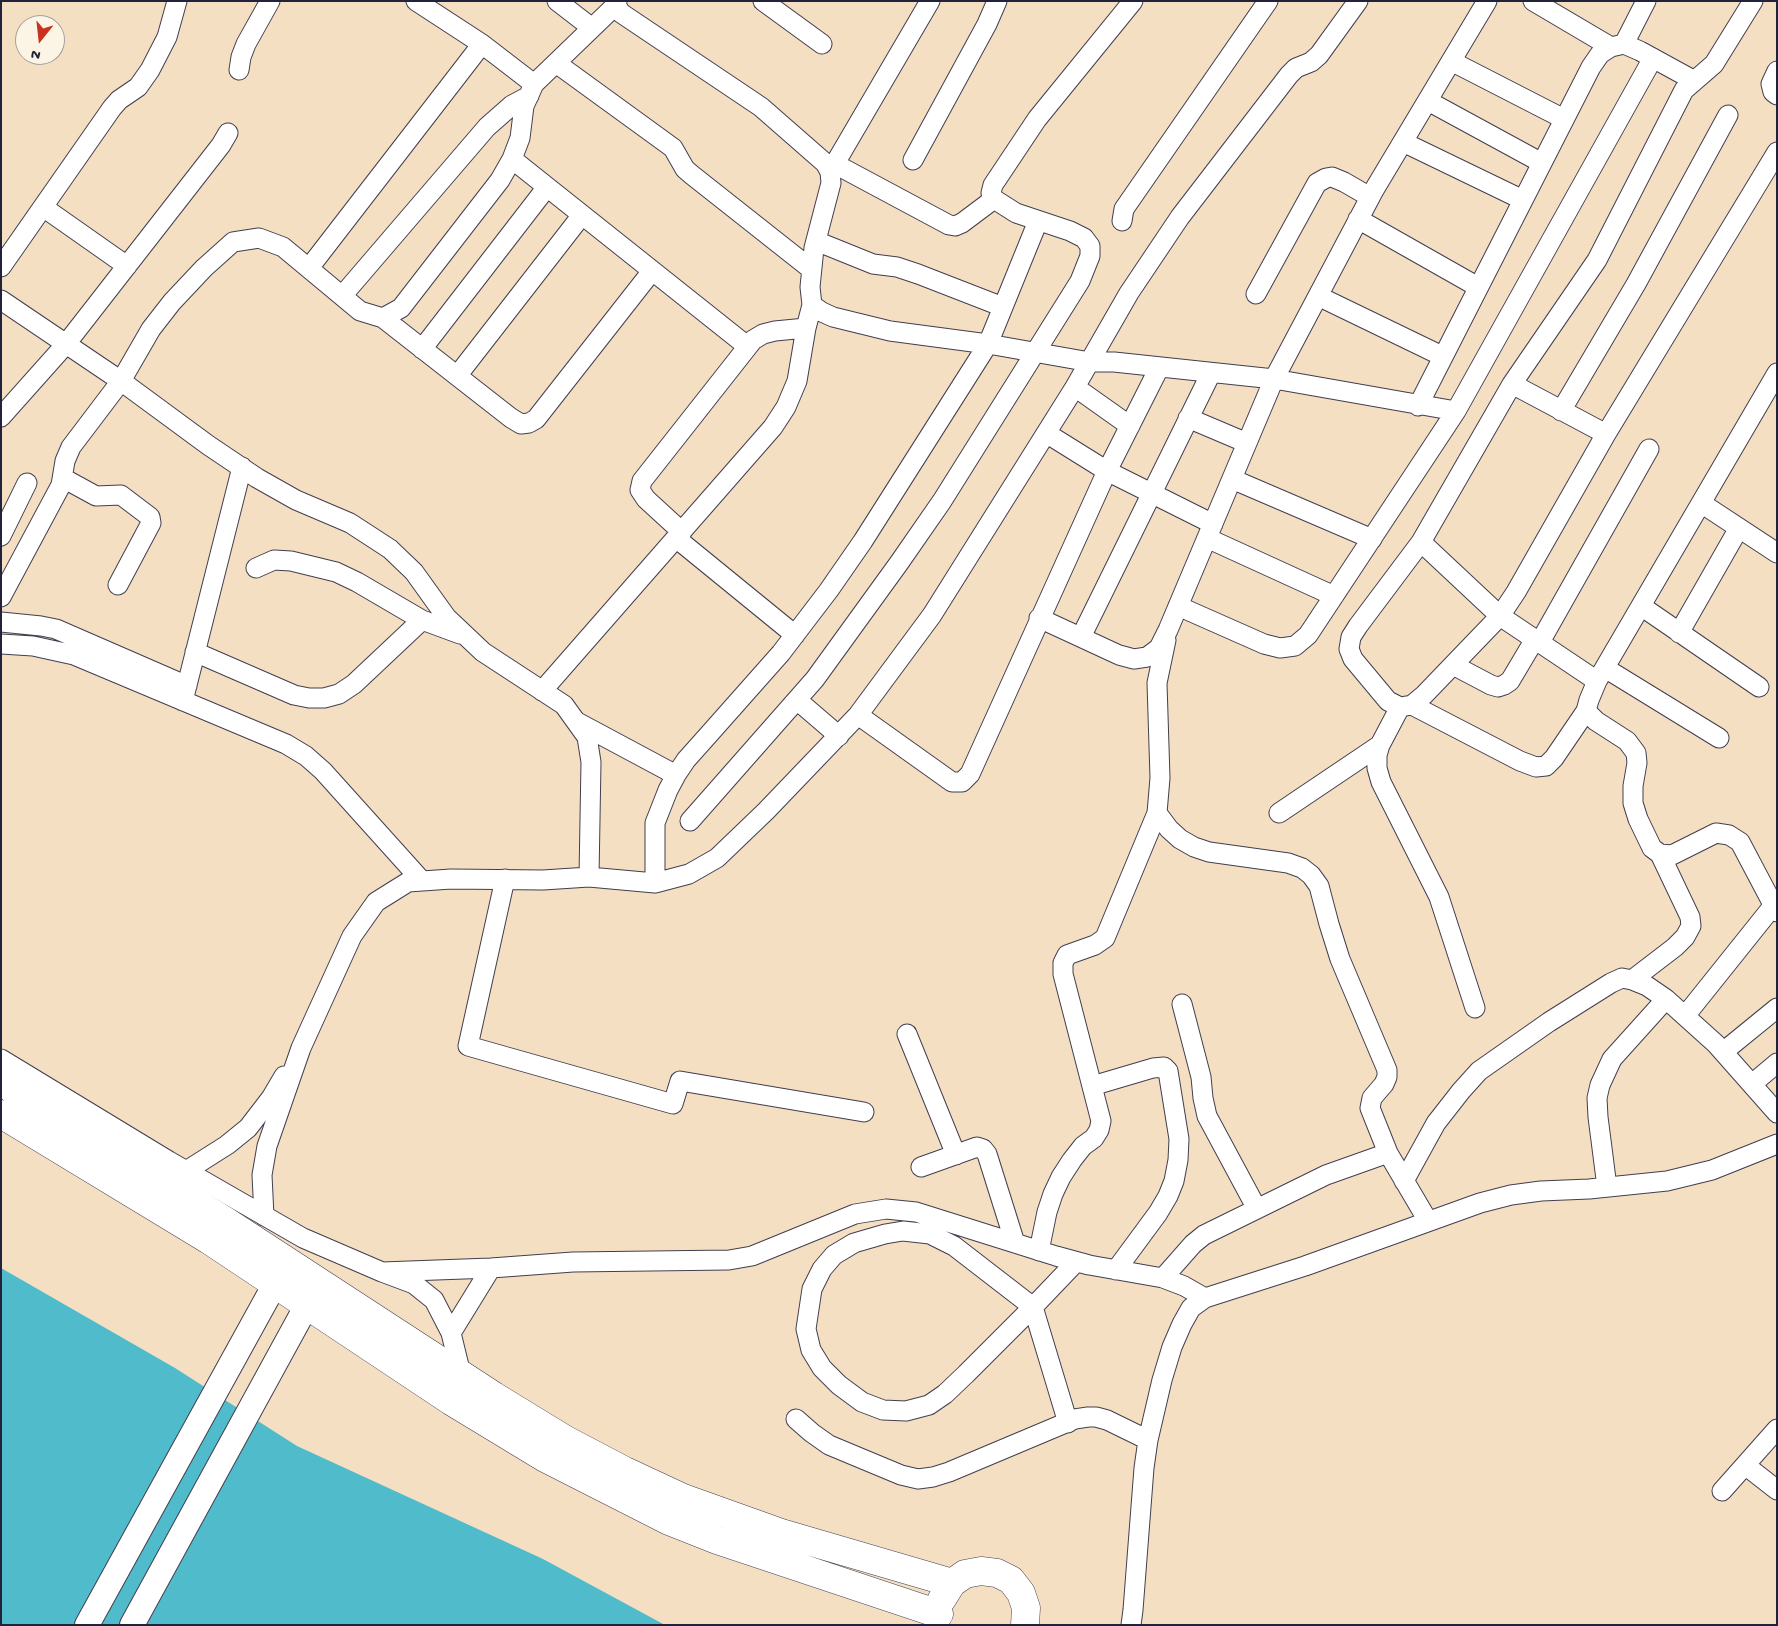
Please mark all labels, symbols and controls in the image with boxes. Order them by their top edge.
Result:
north arrow [15,15,65,65]
text: N [29,45,43,63]

